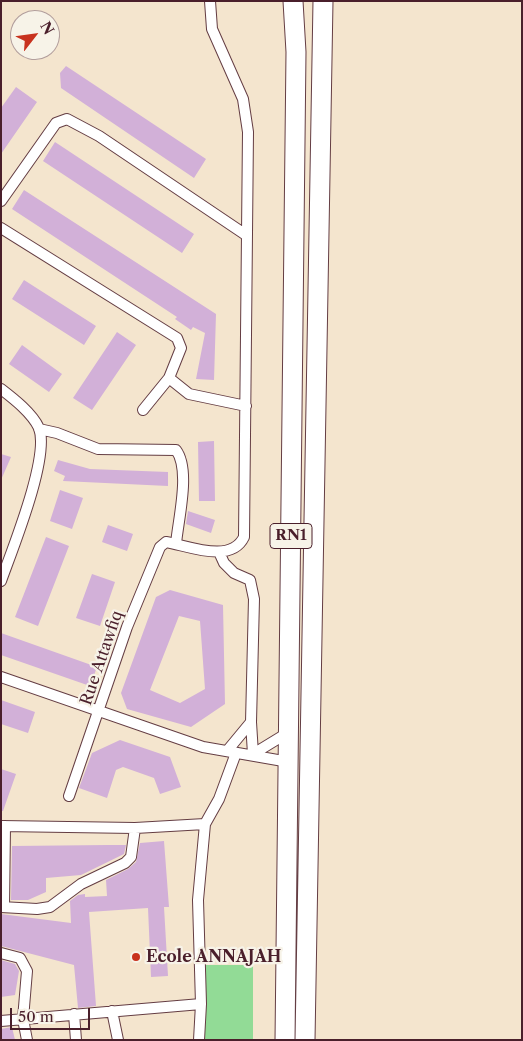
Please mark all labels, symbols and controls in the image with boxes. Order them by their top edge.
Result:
north arrow [10,10,60,60]
text: N [36,18,58,38]
road number: RN1 [270,524,312,548]
street label: Rue Attawfiq [77,608,127,708]
place label: Ecole ANNAJAH [146,947,281,967]
marker: Ecole ANNAJAH [130,951,142,963]
scale bar [12,998,92,1030]
text: 50 m [18,1007,54,1026]

